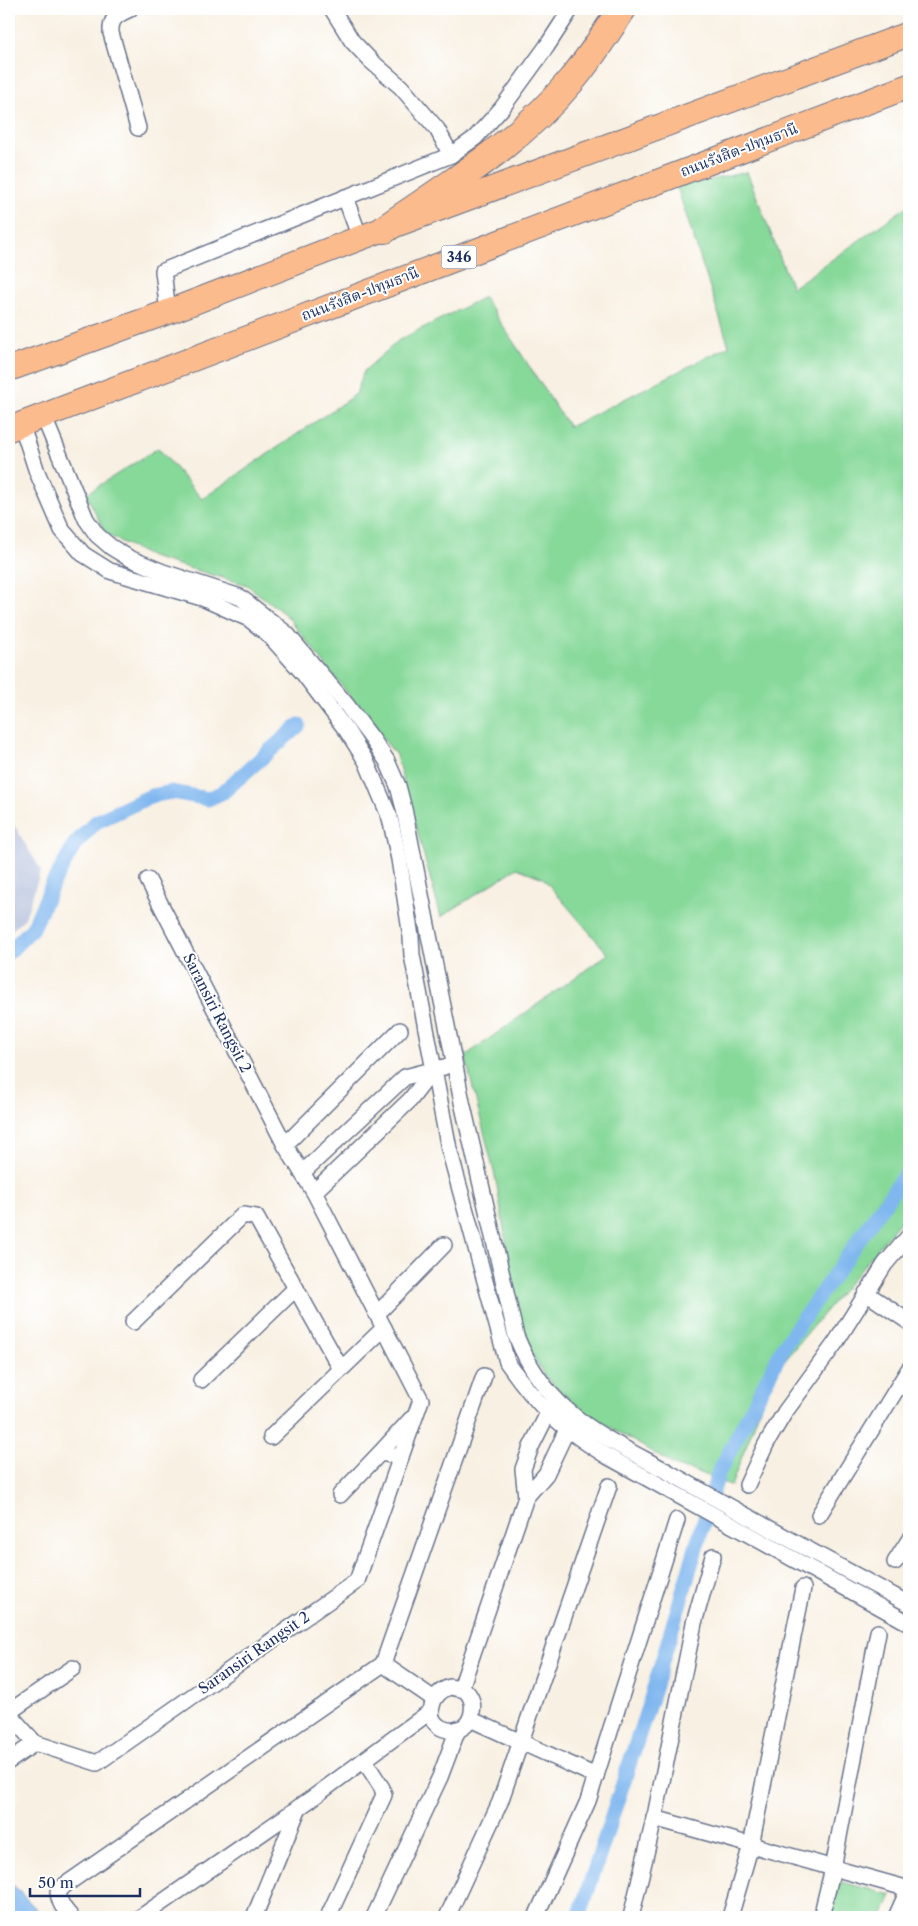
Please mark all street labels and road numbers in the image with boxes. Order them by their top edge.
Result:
street label: ถนนรังสิต-ปทุมธานี [677,118,801,183]
road number: 346 [442,246,476,268]
street label: ถนนรังสิต-ปทุมธานี [298,262,422,327]
street label: Saransiri Rangsit 2 [179,950,256,1076]
street label: Saransiri Rangsit 2 [194,1607,313,1698]

